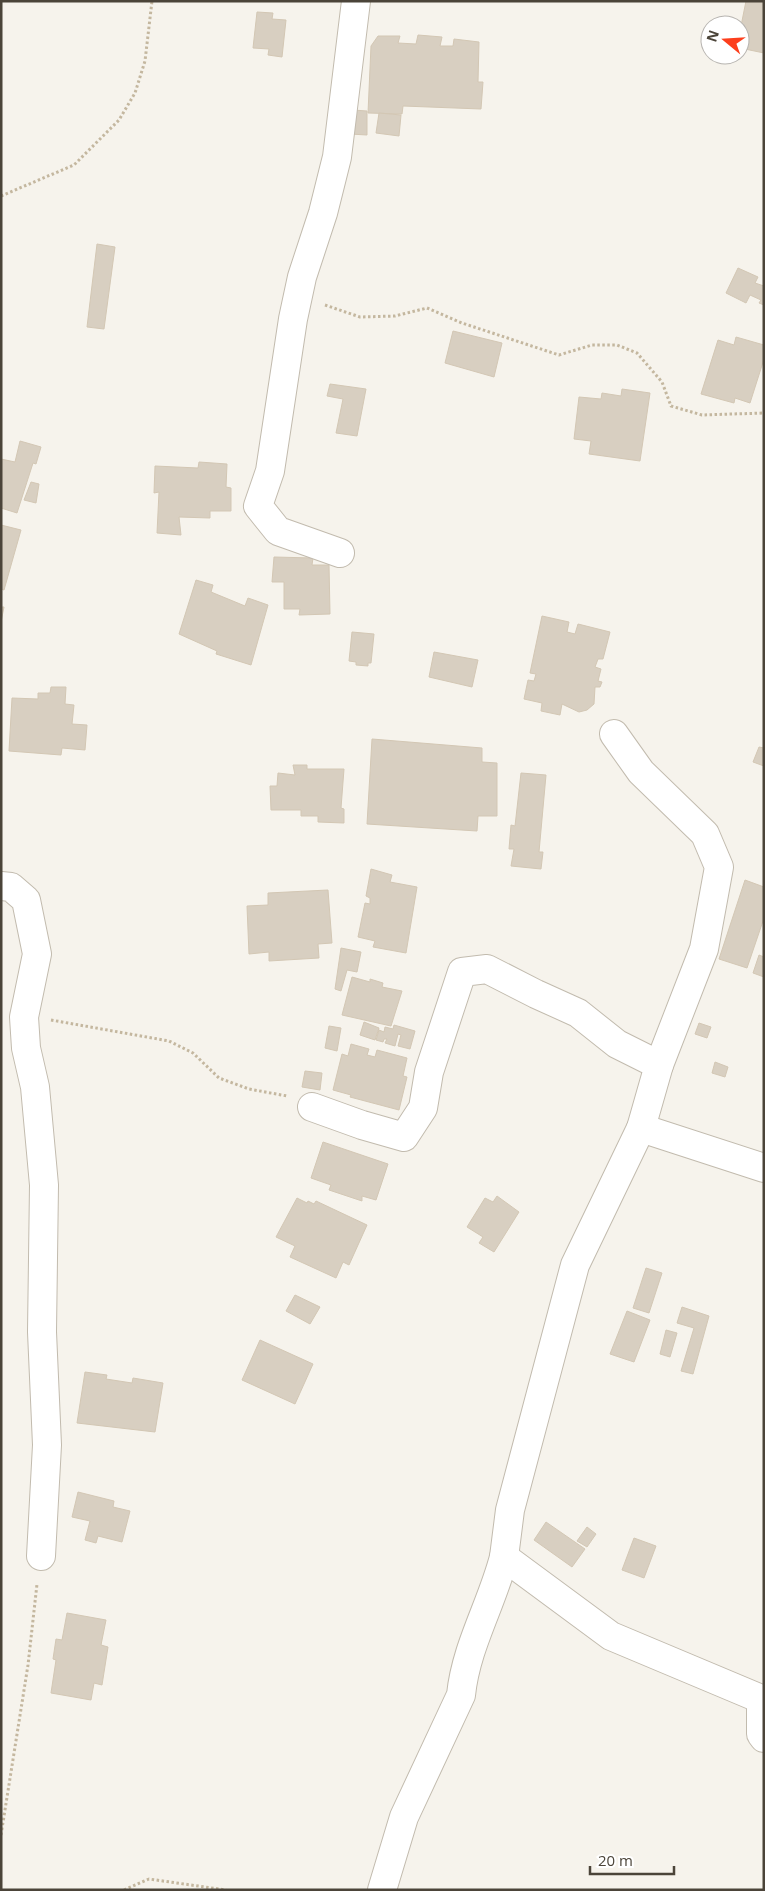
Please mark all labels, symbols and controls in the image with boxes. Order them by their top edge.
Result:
north arrow [700,15,750,65]
text: N [701,27,723,44]
scale bar [590,1844,674,1876]
text: 20 m [598,1850,633,1870]

